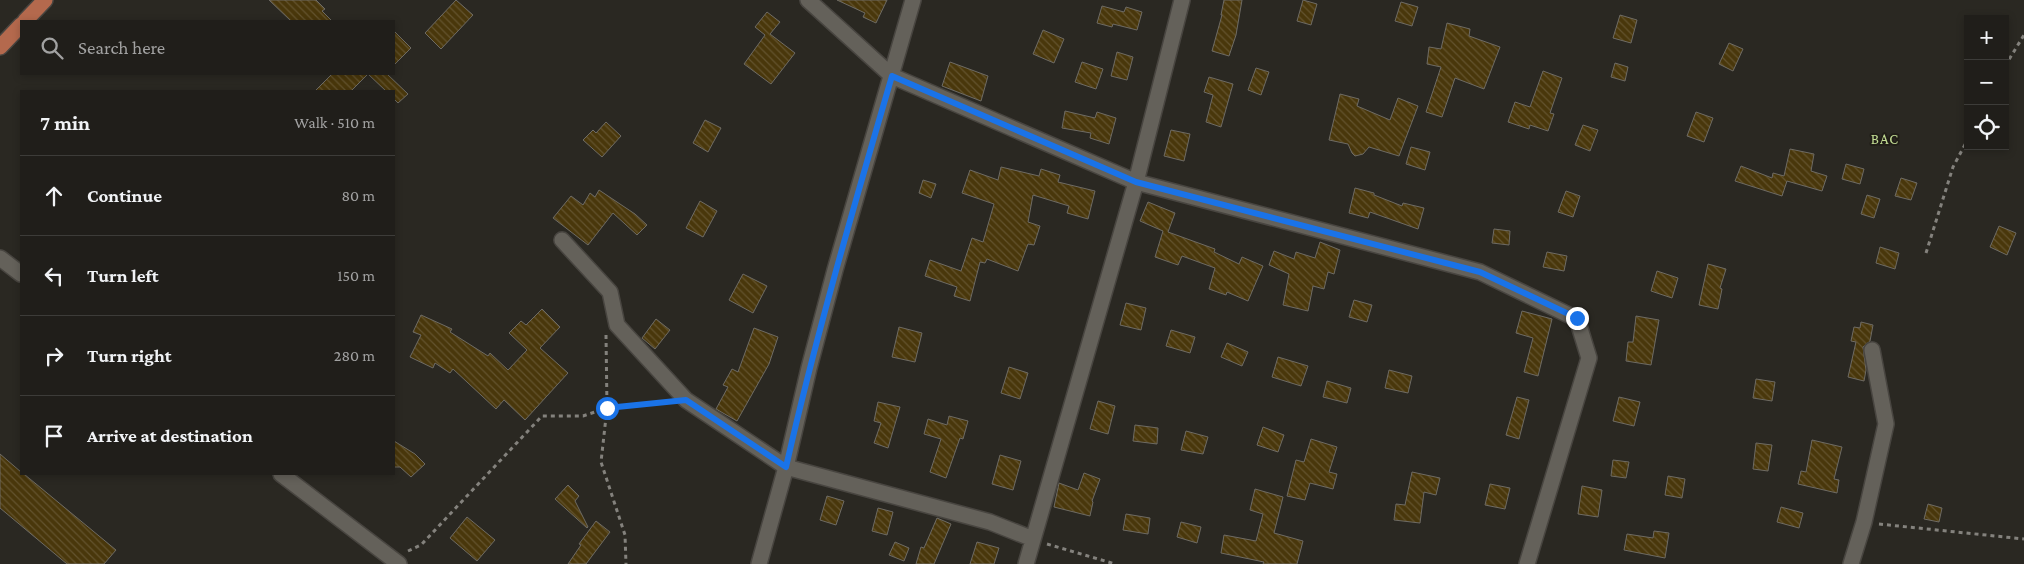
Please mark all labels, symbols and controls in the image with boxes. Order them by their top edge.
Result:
map controls [1964,15,2009,150]
button: + [1964,15,2009,60]
search box [20,20,395,75]
icon: search [38,34,66,62]
text: Search here [78,37,165,58]
button: − [1964,60,2009,105]
button: locate [1964,105,2009,150]
text: 7 min [40,111,90,135]
text: Walk · 510 m [294,114,375,131]
district label: BAC [1871,131,1899,147]
icon: ahead [40,182,68,210]
text: Continue [87,185,162,206]
text: 80 m [341,187,375,204]
icon: left [40,262,68,290]
text: Turn left [87,265,159,286]
text: 150 m [337,267,375,284]
route end [1566,307,1589,330]
icon: right [40,342,68,370]
text: Turn right [87,345,172,366]
text: 280 m [334,347,375,364]
route start [596,397,619,420]
icon: arrive [40,422,68,450]
text: Arrive at destination [87,425,253,446]

